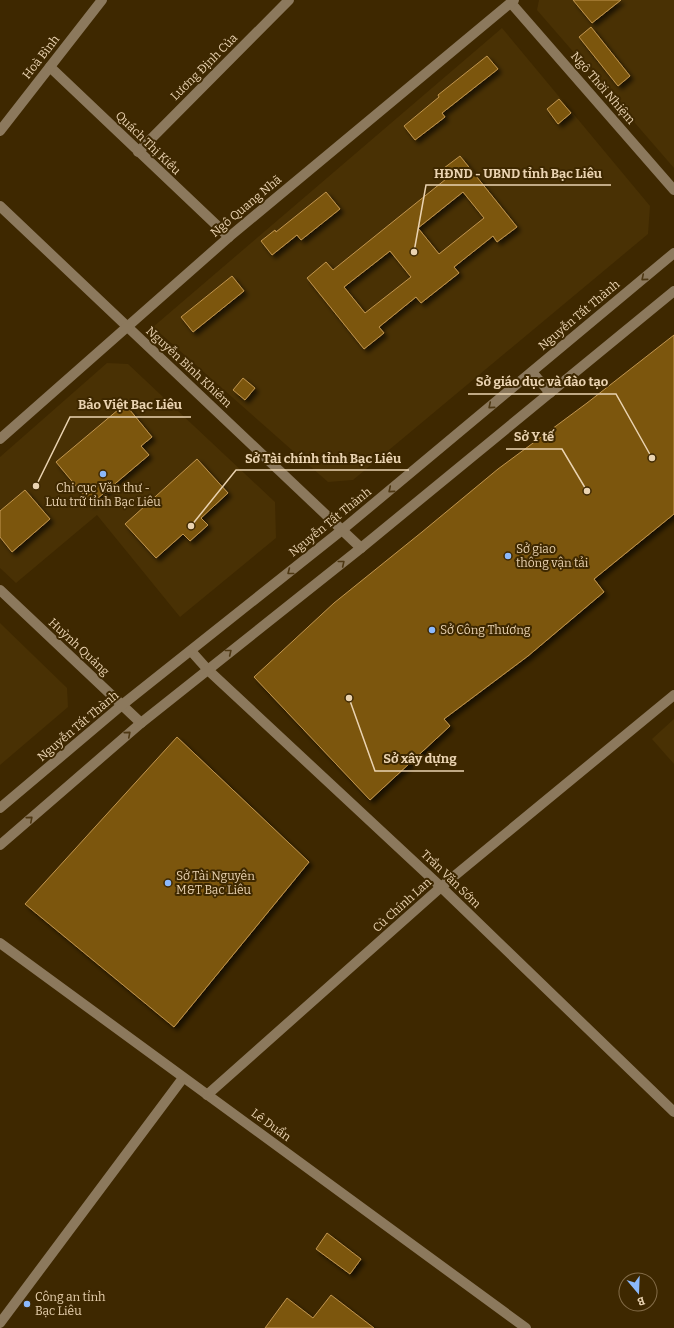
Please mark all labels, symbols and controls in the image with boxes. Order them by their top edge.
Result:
street label: Lương Định Của [168,30,241,103]
street label: Hoà Bình [20,32,63,82]
street label: Ngô Thời Nhiệm [568,49,638,127]
street label: Quách Thị Kiều [113,108,185,178]
callout: HĐND - UBND tỉnh Bạc Liêu [426,160,611,185]
text: HĐND - UBND tỉnh Bạc Liêu [434,166,602,181]
street label: Ngô Quang Nhã [208,172,285,240]
one-way arrow [641,274,649,281]
street label: Nguyễn Tất Thành [535,276,623,353]
street label: Nguyễn Bỉnh Khiêm [143,324,235,411]
callout: Sở giáo dục và đào tạo [468,369,616,394]
text: Sở giáo dục và đào tạo [476,374,609,389]
callout: Bảo Việt Bạc Liêu [70,392,191,417]
text: Bảo Việt Bạc Liêu [78,397,182,412]
one-way arrow [488,402,495,409]
callout: Sở Y tế [506,424,562,449]
text: Sở Y tế [514,429,555,444]
callout: Sở Tài chính tỉnh Bạc Liêu [236,445,409,470]
text: Sở Tài chính tỉnh Bạc Liêu [245,451,401,466]
marker: Chi cục Văn thư - Lưu trữ tỉnh Bạc Liêu [98,469,108,479]
place label: Chi cục Văn thư - Lưu trữ tỉnh Bạc Liêu [45,481,161,509]
street label: Nguyễn Tất Thành [286,484,374,559]
one-way arrow [388,485,395,492]
place label: Sở giao thông vận tải [516,542,589,570]
marker: Sở giao thông vận tải [503,551,513,561]
one-way arrow [337,560,344,567]
one-way arrow [287,567,294,574]
street label: Huỳnh Quảng [46,615,112,679]
place label: Sở Công Thương [440,623,531,637]
marker: Sở Công Thương [427,625,437,635]
one-way arrow [224,650,232,657]
street label: Nguyễn Tất Thành [34,687,122,764]
one-way arrow [123,732,131,739]
callout: Sở xây dựng [375,746,464,771]
text: Sở xây dựng [383,751,457,766]
one-way arrow [25,817,32,824]
street label: Trần Văn Sớm [418,846,485,911]
place label: Sở Tài Nguyên M&T Bạc Liêu [176,869,255,897]
street label: Cù Chính Lan [370,875,434,935]
marker: Sở Tài Nguyên M&T Bạc Liêu [163,878,173,888]
street label: Lê Duẩn [248,1105,294,1144]
north arrow [618,1272,658,1312]
place label: Công an tỉnh Bạc Liêu [35,1290,106,1318]
text: B [636,1294,647,1308]
marker: Công an tỉnh Bạc Liêu [22,1299,32,1309]

